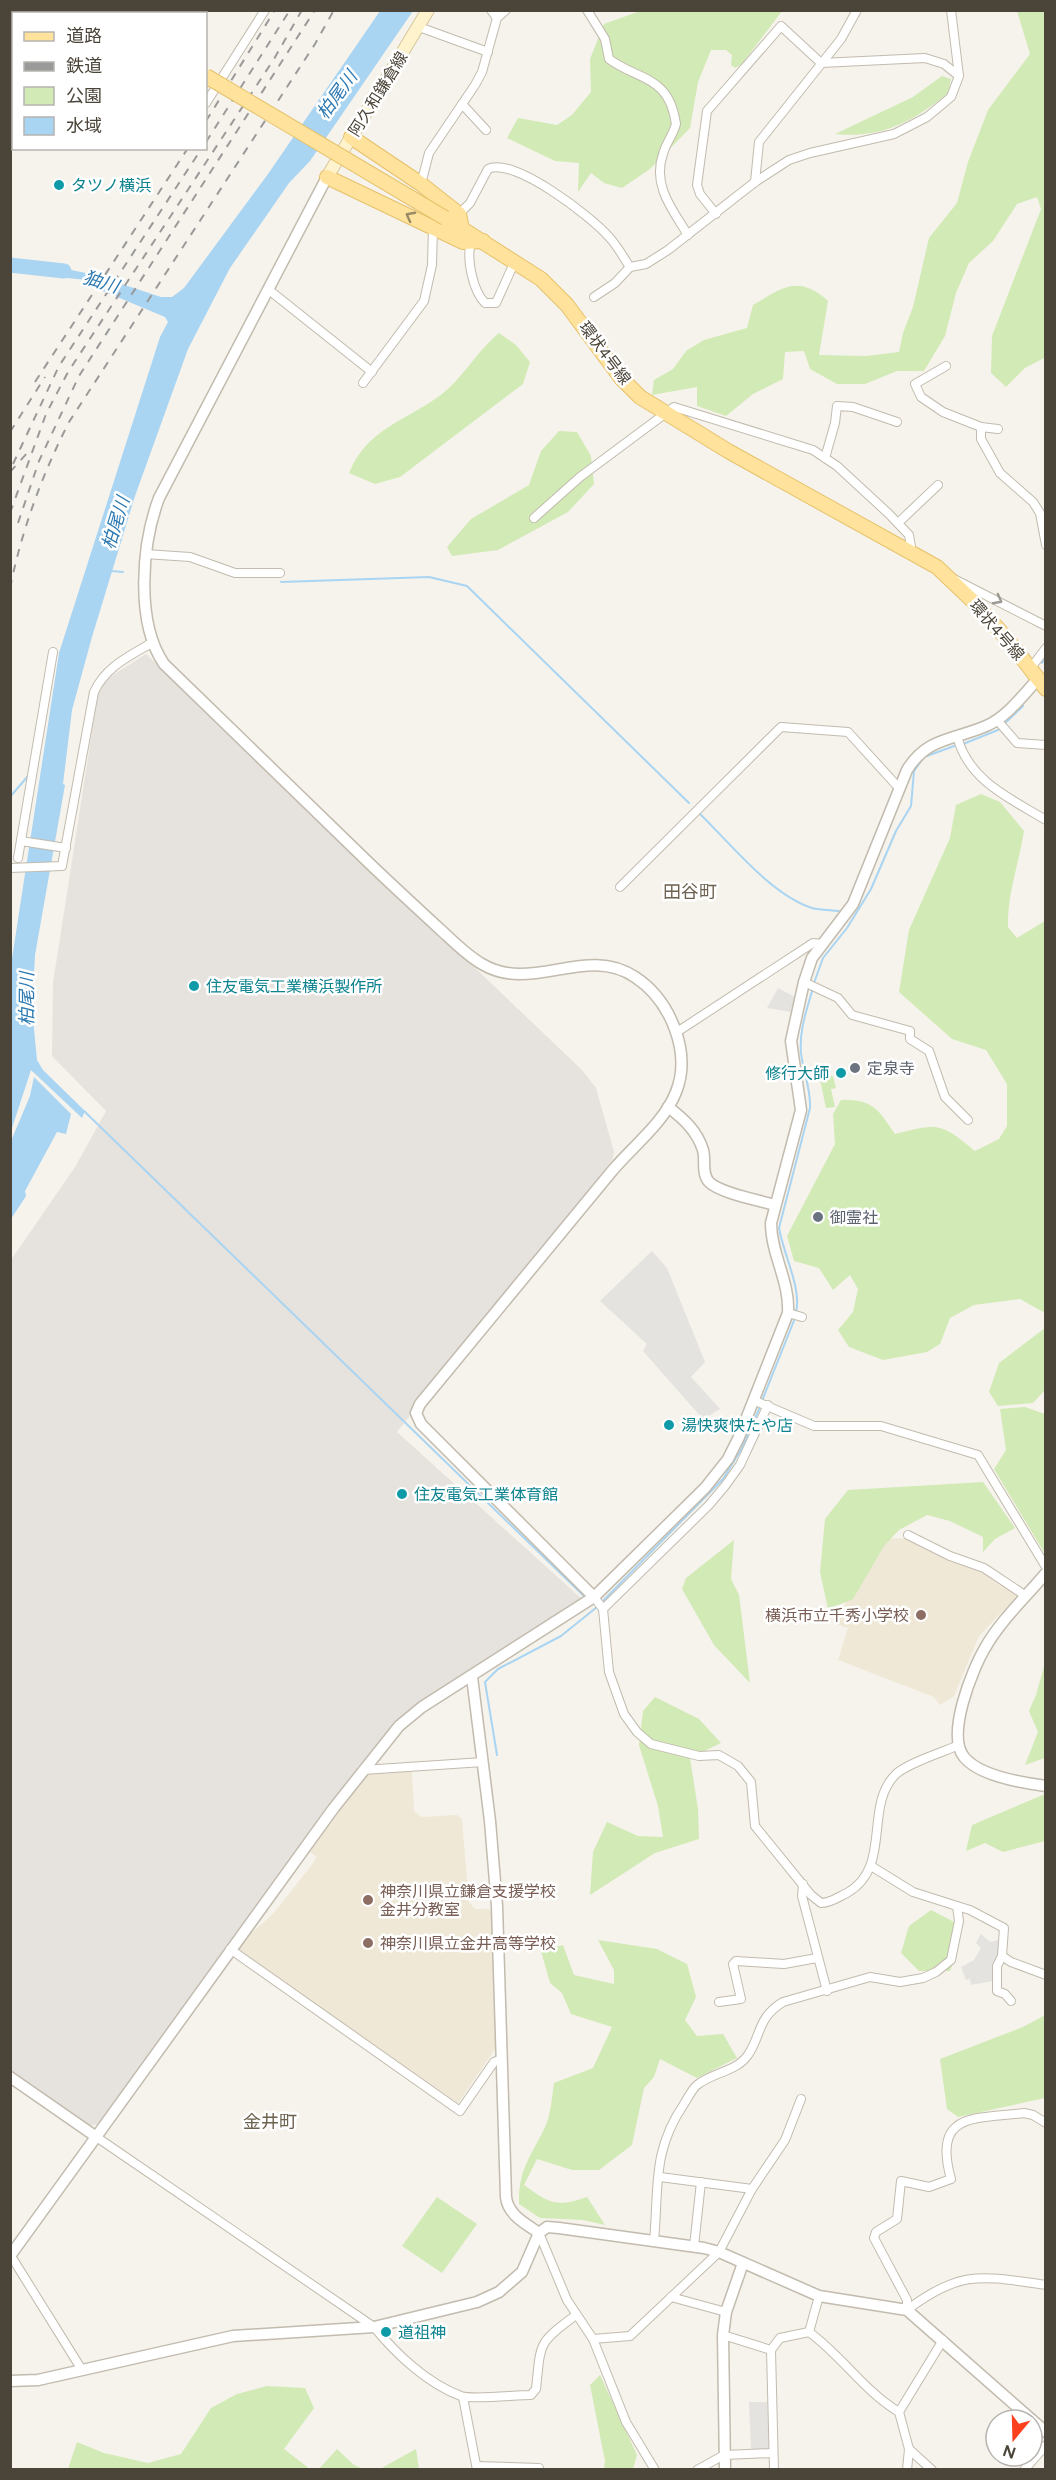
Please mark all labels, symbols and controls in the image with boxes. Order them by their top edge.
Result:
legend [12,12,207,150]
text: 道路 [66,25,102,47]
street label: 阿久和鎌倉線 [345,48,411,140]
text: 鉄道 [66,55,102,77]
water label: 柏尾川 [312,65,363,123]
text: 公園 [66,85,102,107]
text: 水域 [66,115,102,137]
place label: タツノ横浜 [71,176,151,195]
marker: タツノ横浜 [52,178,66,192]
one-way arrow [406,212,417,223]
water label: 㹨川 [81,266,123,298]
street label: 環状4号線 [575,318,635,388]
water label: 柏尾川 [98,492,135,552]
one-way arrow [991,593,1002,604]
street label: 環状4号線 [966,596,1028,664]
district label: 田谷町 [663,881,717,903]
water label: 柏尾川 [16,970,38,1026]
place label: 住友電気工業横浜製作所 [206,977,382,996]
marker: 住友電気工業横浜製作所 [187,979,201,993]
place label: 定泉寺 [867,1059,915,1078]
marker: 定泉寺 [848,1061,862,1075]
place label: 修行大師 [765,1064,829,1083]
marker: 修行大師 [834,1066,848,1080]
place label: 御霊社 [830,1208,878,1227]
marker: 御霊社 [811,1210,825,1224]
place label: 湯快爽快たや店 [681,1416,793,1435]
marker: 湯快爽快たや店 [662,1418,676,1432]
place label: 住友電気工業体育館 [414,1485,558,1504]
marker: 住友電気工業体育館 [395,1487,409,1501]
place label: 横浜市立千秀小学校 [765,1606,909,1625]
marker: 横浜市立千秀小学校 [914,1608,928,1622]
place label: 神奈川県立鎌倉支援学校 金井分教室 [380,1882,556,1919]
marker: 神奈川県立鎌倉支援学校 金井分教室 [361,1893,375,1907]
place label: 神奈川県立金井高等学校 [380,1934,556,1953]
marker: 神奈川県立金井高等学校 [361,1936,375,1950]
district label: 金井町 [243,2111,297,2133]
place label: 道祖神 [398,2323,446,2342]
marker: 道祖神 [379,2325,393,2339]
north arrow [984,2408,1044,2468]
text: N [1000,2441,1018,2463]

